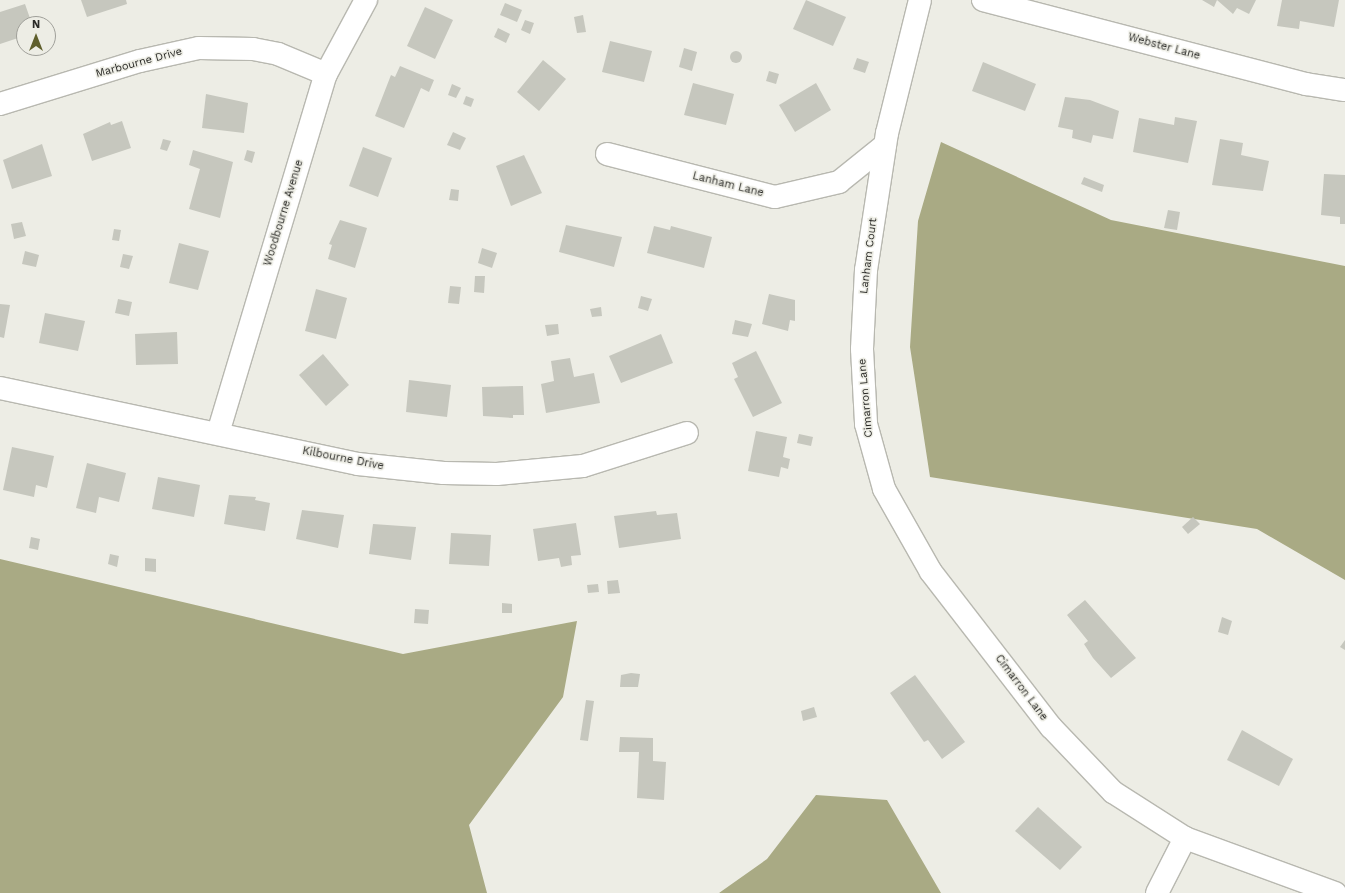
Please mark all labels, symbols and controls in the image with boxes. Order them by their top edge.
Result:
north arrow [16,16,56,56]
text: N [32,18,40,31]
street label: Webster Lane [1126,31,1202,63]
street label: Marbourne Drive [94,45,184,81]
street label: Woodbourne Avenue [261,158,307,268]
street label: Lanham Lane [691,170,765,200]
street label: Lanham Court [858,217,880,295]
street label: Cimarron Lane [856,358,876,438]
street label: Kilbourne Drive [301,445,385,473]
street label: Cimarron Lane [992,652,1050,724]

